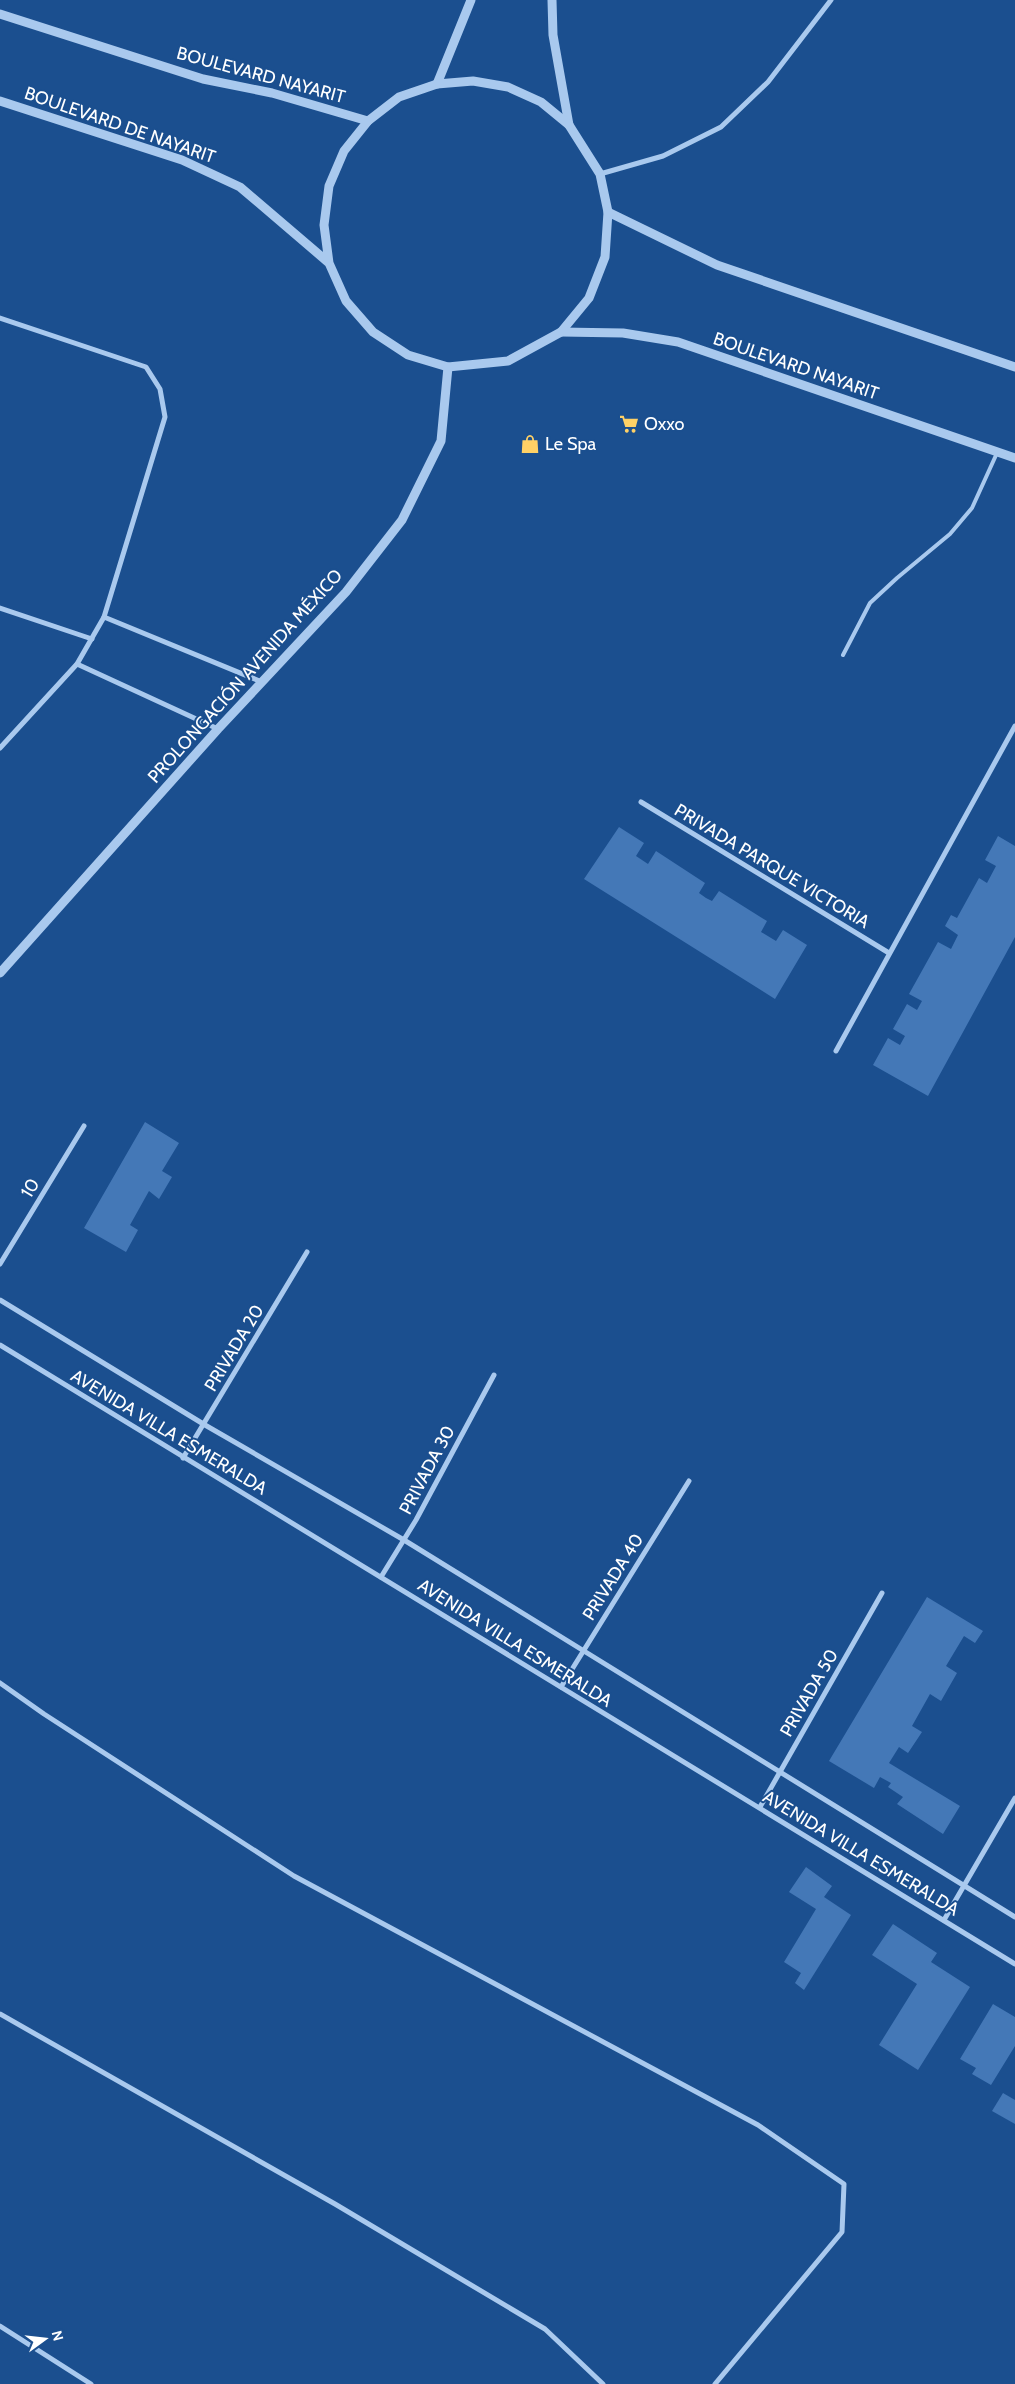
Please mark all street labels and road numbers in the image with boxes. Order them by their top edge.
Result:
street label: BOULEVARD NAYARIT [174,42,348,108]
street label: BOULEVARD DE NAYARIT [22,82,219,168]
street label: BOULEVARD NAYARIT [710,327,882,405]
street label: PROLONGACIÓN AVENIDA MÉXICO [143,564,347,787]
street label: PRIVADA PARQUE VICTORIA [671,799,873,933]
street label: 10 [16,1174,44,1202]
street label: PRIVADA 20 [200,1301,268,1395]
street label: AVENIDA VILLA ESMERALDA [67,1365,271,1499]
street label: PRIVADA 30 [394,1422,460,1518]
street label: PRIVADA 40 [578,1530,648,1624]
street label: AVENIDA VILLA ESMERALDA [414,1574,616,1712]
street label: PRIVADA 50 [775,1645,843,1741]
street label: AVENIDA VILLA ESMERALDA [759,1786,963,1920]

